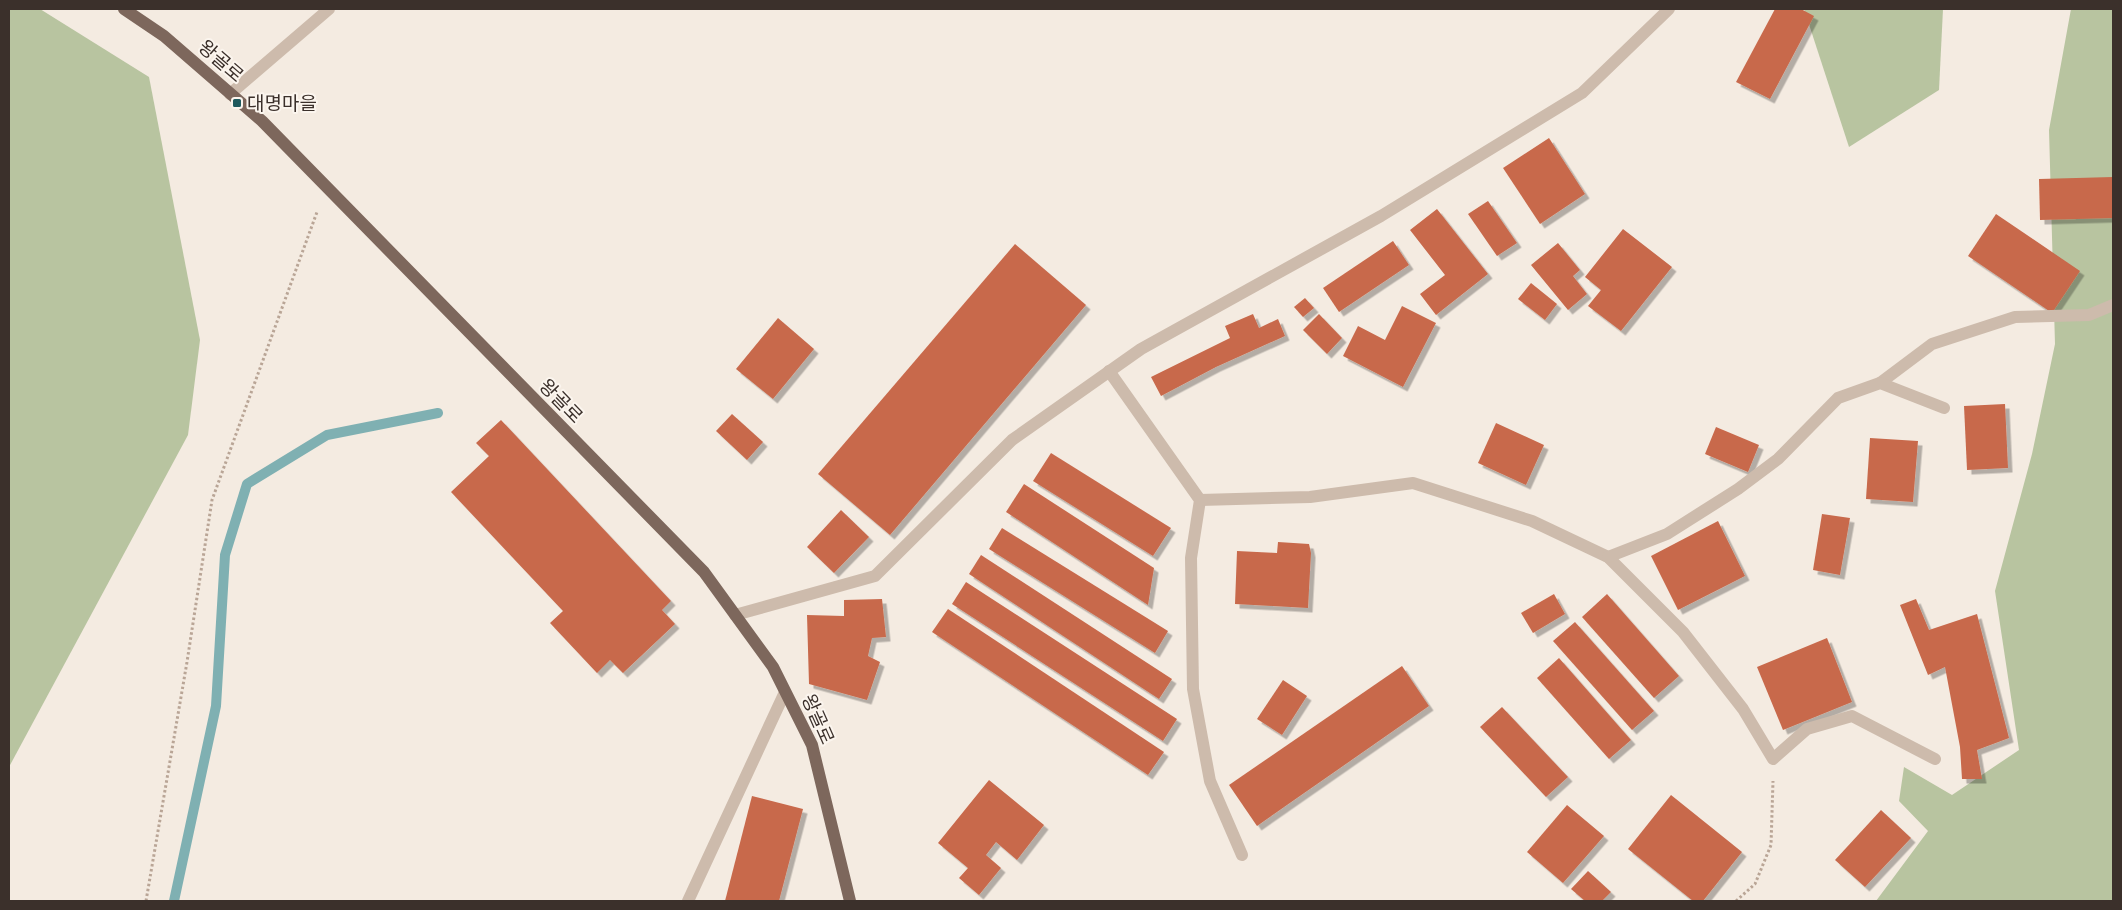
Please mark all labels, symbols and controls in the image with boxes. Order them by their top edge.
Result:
street label: 왕골로 [194,35,248,87]
place label: 대명마을 [247,92,317,115]
marker: 대명마을 [231,97,243,109]
street label: 왕골로 [535,374,587,428]
street label: 왕골로 [797,690,839,748]

